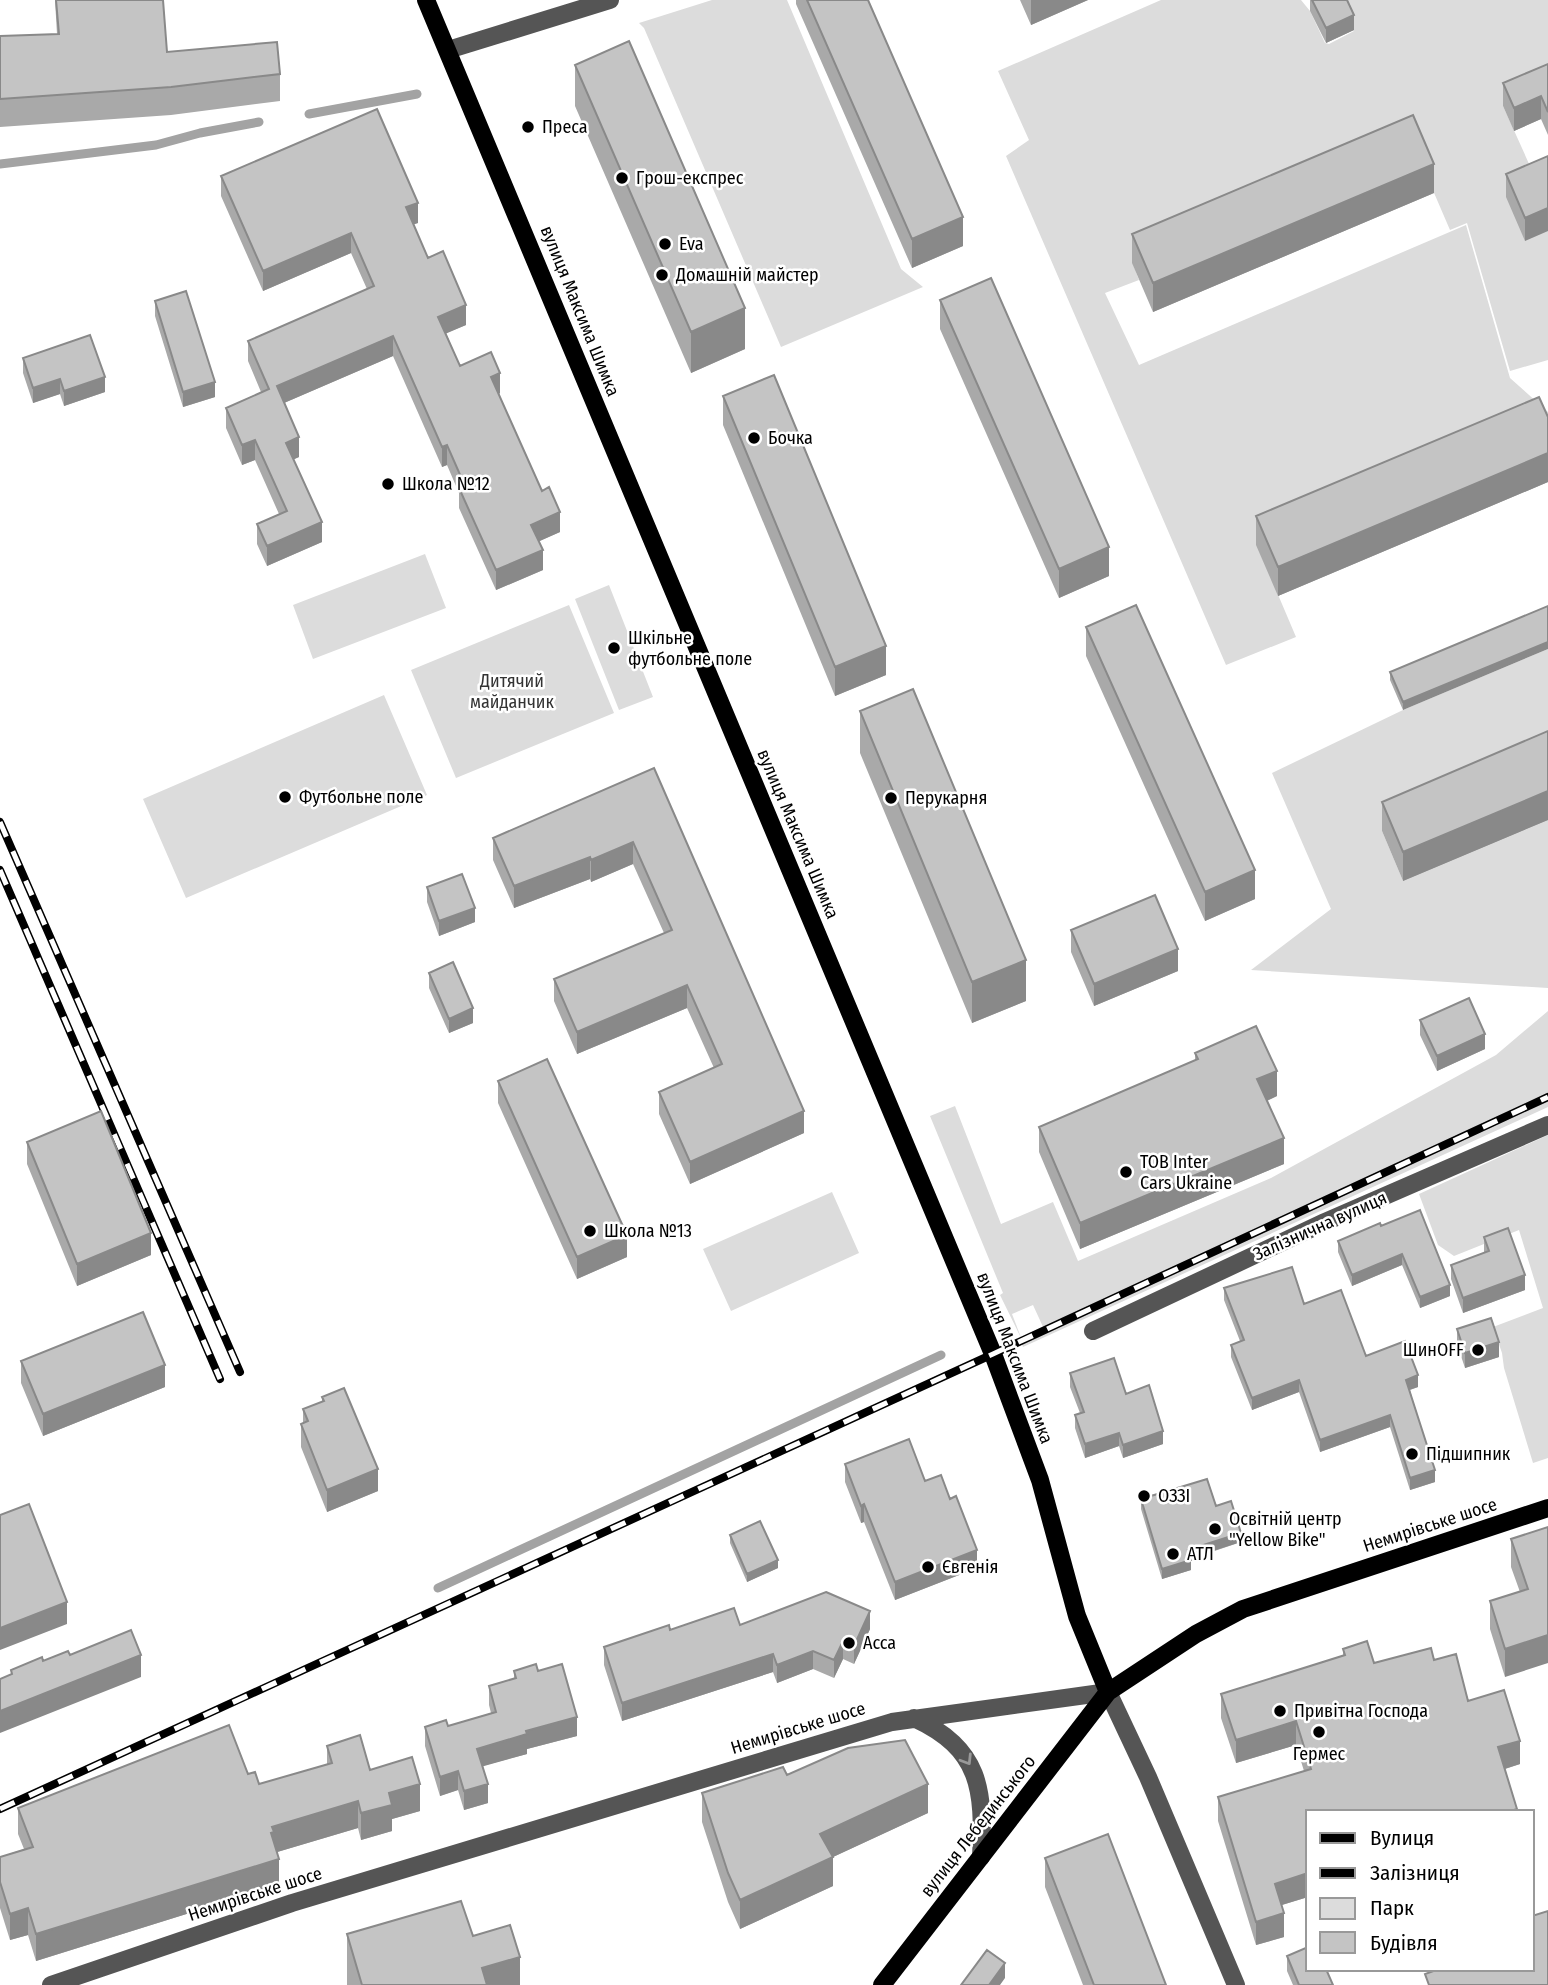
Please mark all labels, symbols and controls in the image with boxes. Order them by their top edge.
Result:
place label: Преса [542,116,588,138]
marker: Преса [520,119,536,135]
place label: Грош-експрес [636,167,744,189]
marker: Грош-експрес [614,170,630,186]
street label: вулиця Максима Шимка [536,223,624,400]
place label: Eva [679,233,704,255]
marker: Eva [657,236,673,252]
place label: Домашній майстер [675,264,819,286]
marker: Домашній майстер [654,267,670,283]
place label: Бочка [768,427,813,449]
marker: Бочка [746,430,762,446]
place label: Школа №12 [402,473,490,495]
marker: Школа №12 [380,476,396,492]
place label: Шкільне футбольне поле [628,627,752,670]
marker: Шкільне футбольне поле [606,640,622,656]
park label: Дитячий майданчик [470,670,555,713]
street label: вулиця Максима Шимка [752,746,844,922]
place label: Футбольне поле [299,786,423,808]
place label: Перукарня [905,787,987,809]
marker: Футбольне поле [277,789,293,805]
marker: Перукарня [883,790,899,806]
place label: ТОВ Inter Cars Ukraine [1140,1151,1232,1194]
marker: ТОВ Inter Cars Ukraine [1118,1164,1134,1180]
street label: Залізнична вулиця [1250,1187,1390,1265]
place label: Школа №13 [604,1220,692,1242]
marker: Школа №13 [582,1223,598,1239]
street label: вулиця Максима Шимка [972,1269,1058,1447]
place label: ШинOFF [1403,1339,1464,1361]
marker: ШинOFF [1470,1342,1486,1358]
place label: Підшипник [1426,1443,1511,1465]
marker: Підшипник [1404,1446,1420,1462]
place label: ОЗЗІ [1158,1485,1190,1507]
marker: ОЗЗІ [1136,1488,1152,1504]
street label: Немирівське шосе [1360,1493,1500,1557]
place label: Освітній центр "Yellow Bike" [1229,1508,1342,1551]
marker: Освітній центр "Yellow Bike" [1207,1521,1223,1537]
place label: АТЛ [1187,1543,1214,1565]
marker: АТЛ [1165,1546,1181,1562]
place label: Євгенія [942,1556,998,1578]
marker: Євгенія [920,1559,936,1575]
place label: Асса [863,1632,896,1654]
marker: Асса [841,1635,857,1651]
street label: Немирівське шосе [728,1697,868,1759]
place label: Привітна Господа [1294,1700,1428,1722]
marker: Привітна Господа [1272,1703,1288,1719]
marker: Гермес [1311,1724,1327,1740]
place label: Гермес [1293,1743,1346,1765]
street label: вулиця Лебединського [916,1751,1040,1901]
one-way arrow [958,1752,971,1765]
legend [1306,1810,1534,1971]
text: Вулиця [1370,1825,1434,1851]
text: Залізниця [1370,1860,1460,1886]
street label: Немирівське шосе [185,1862,325,1926]
text: Парк [1370,1895,1414,1921]
text: Будівля [1370,1930,1438,1956]

